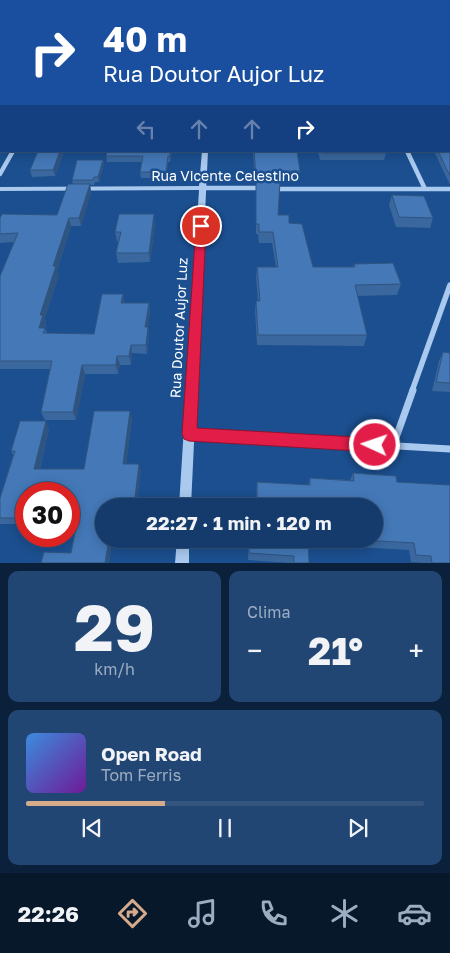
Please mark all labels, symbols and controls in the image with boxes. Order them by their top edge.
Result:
text: 40 m [103,18,187,60]
icon: right [20,20,85,85]
text: Rua Doutor Aujor Luz [103,60,324,87]
icon: left [132,115,160,143]
icon: ahead [185,115,213,143]
icon: ahead [238,115,266,143]
icon: right [291,115,319,143]
street label: Rua Vicente Celestino [151,167,299,184]
pin [180,205,222,247]
icon: arrive [187,212,215,240]
street label: Rua Doutor Aujor Luz [166,257,191,399]
position arrow [348,418,400,470]
speed limit sign: 30 [15,482,80,547]
text: 22:27 · 1 min · 120 m [146,511,332,534]
text: 29 [74,587,155,665]
text: Clima [247,602,291,622]
text: 21° [308,628,363,673]
text: − [247,634,262,667]
text: + [409,634,424,667]
text: km/h [94,659,135,679]
text: Open Road [101,742,202,765]
text: Tom Ferris [101,765,181,785]
icon: previous [78,814,106,842]
icon: pause [211,814,239,842]
icon: next [344,814,372,842]
icon: directions [115,896,150,931]
icon: music [185,896,220,931]
icon: phone [256,896,291,931]
icon: climate [327,896,362,931]
icon: car [397,896,432,931]
text: 22:26 [18,900,79,927]

